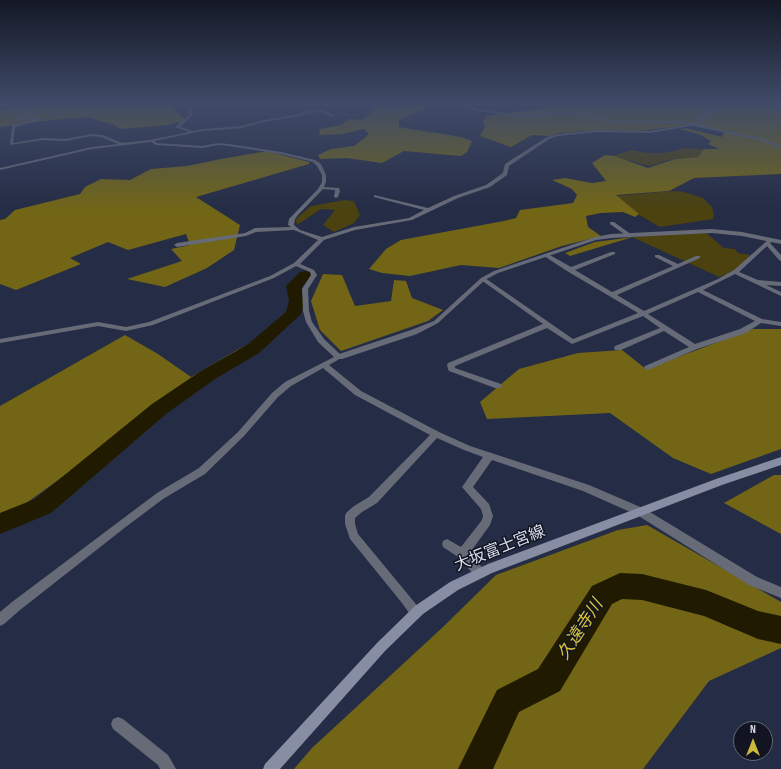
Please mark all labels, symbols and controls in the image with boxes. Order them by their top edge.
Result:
street label: 大坂富士宮線 [452,522,548,576]
water label: 久遠寺川 [554,596,608,664]
north arrow [733,721,773,761]
text: N [750,723,756,736]

